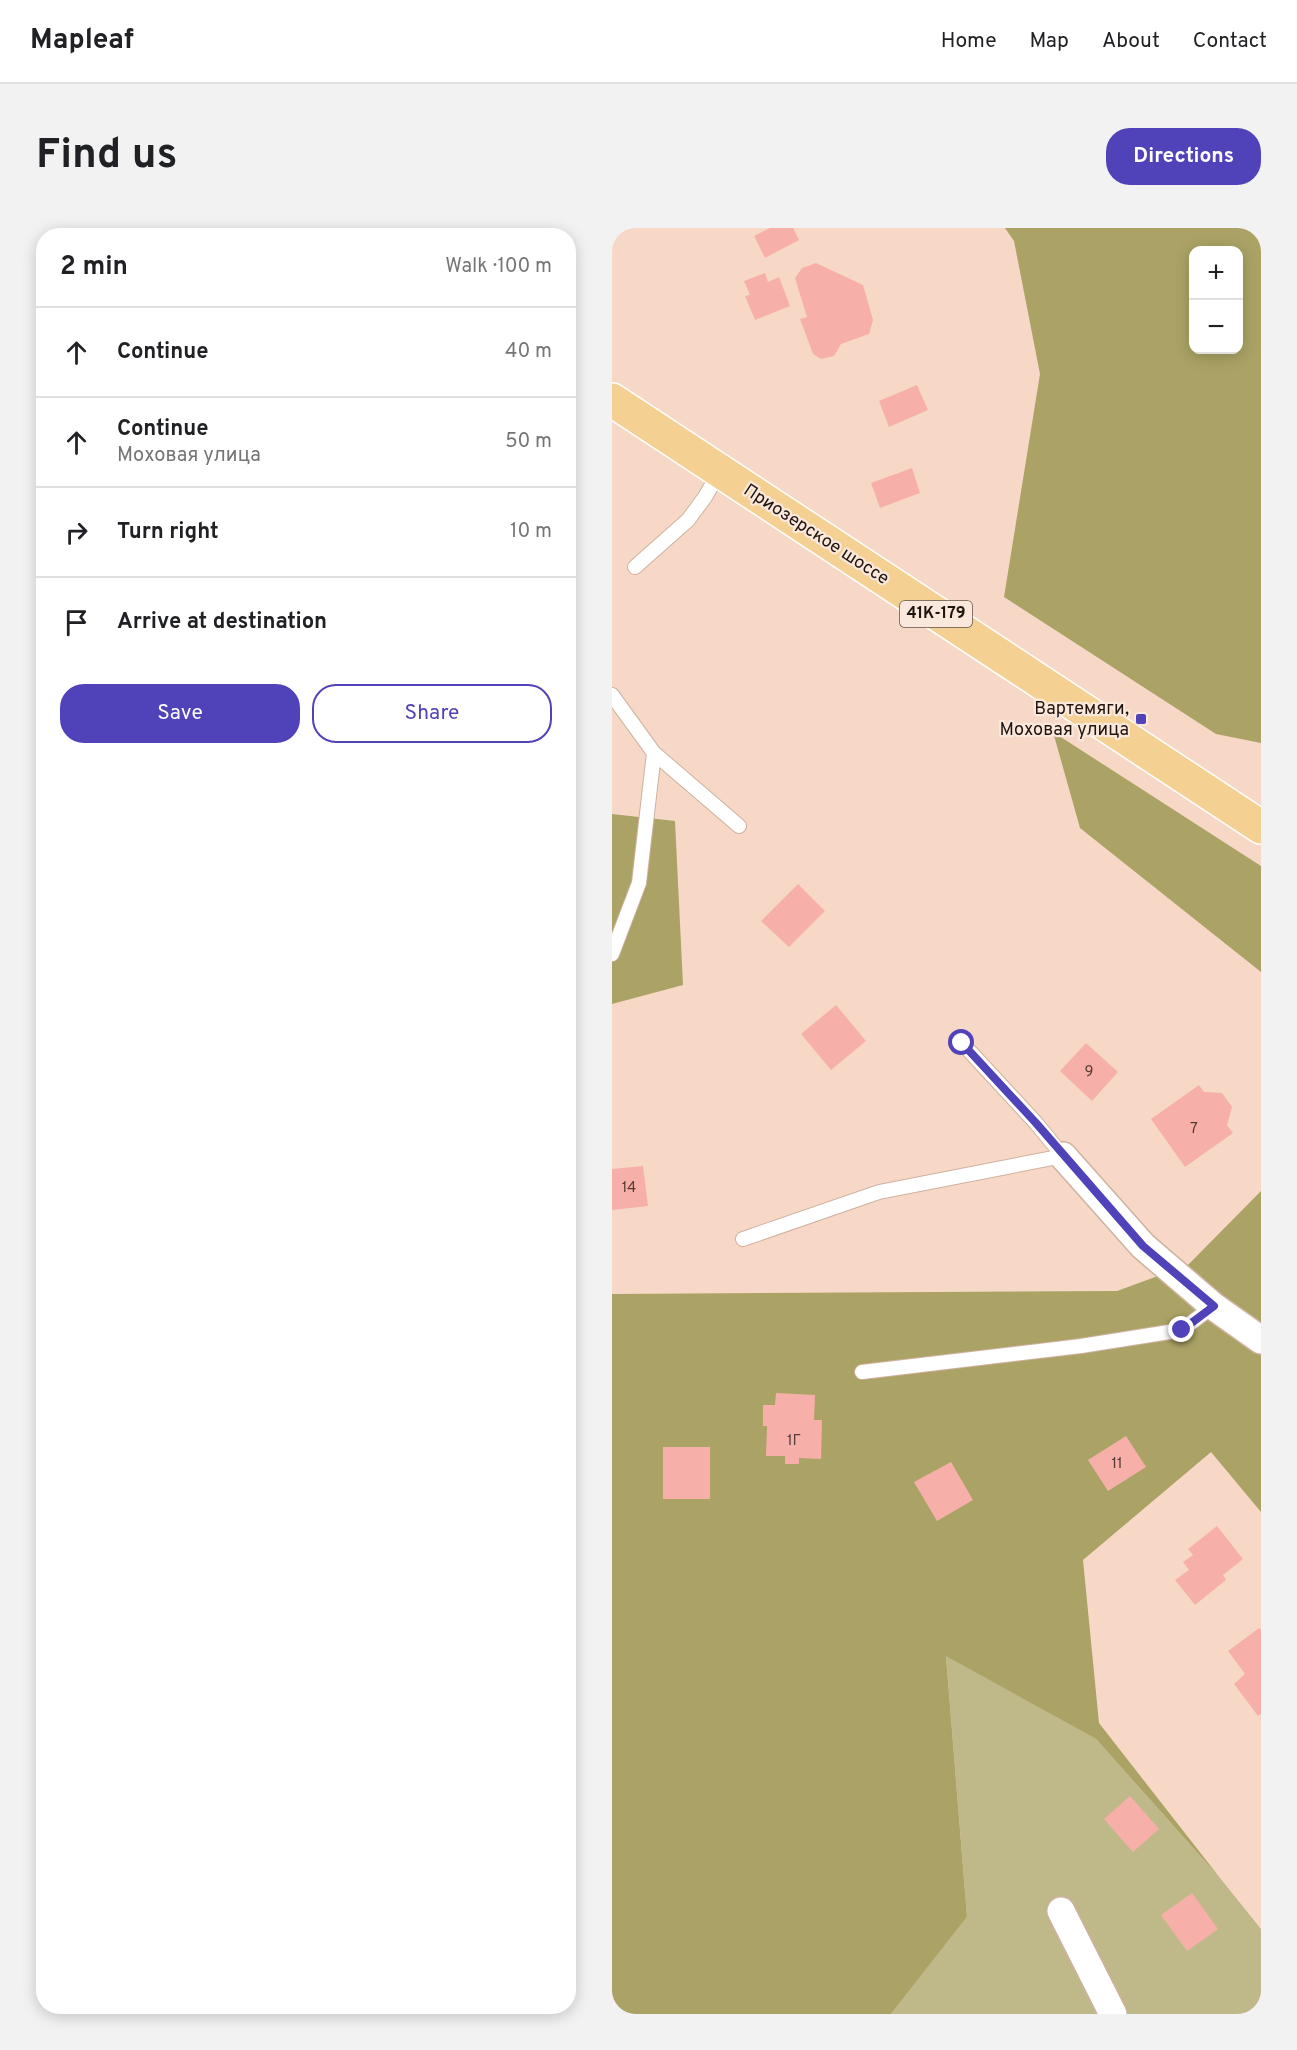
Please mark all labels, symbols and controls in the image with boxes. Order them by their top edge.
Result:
text: Mapleaf [30,23,134,59]
text: Home [941,28,997,55]
text: Map [1030,28,1069,55]
text: About [1102,28,1160,55]
text: Contact [1193,28,1267,55]
button: Directions [1106,128,1261,185]
text: Find us [36,130,177,183]
map controls [1189,246,1243,354]
button: + [1189,246,1243,300]
text: 2 min [60,251,128,284]
text: Walk · 100 m [445,254,552,280]
button: − [1189,300,1243,354]
icon: ahead [60,336,93,369]
text: Continue [117,339,208,366]
text: 40 m [505,339,552,365]
text: Continue [117,416,208,443]
icon: ahead [60,426,93,459]
text: 50 m [505,429,552,455]
text: Моховая улица [117,443,261,469]
street label: Приозерское шоссе [739,479,893,591]
icon: right [60,516,93,549]
text: Turn right [117,519,219,546]
text: 10 m [510,519,552,545]
road number: 41К-179 [900,601,972,627]
icon: arrive [60,606,93,639]
text: Arrive at destination [117,609,327,636]
button: Save [60,684,300,743]
button: Share [312,684,552,743]
place label: Вартемяги, Моховая улица [1000,698,1129,742]
marker: Вартемяги, Моховая улица [1134,712,1148,726]
route start [948,1029,974,1055]
house number: 9 [1085,1063,1093,1082]
house number: 7 [1190,1120,1198,1139]
house number: 14 [622,1179,636,1198]
route end [1168,1316,1194,1342]
house number: 1Г [787,1432,801,1451]
house number: 11 [1111,1455,1123,1474]

